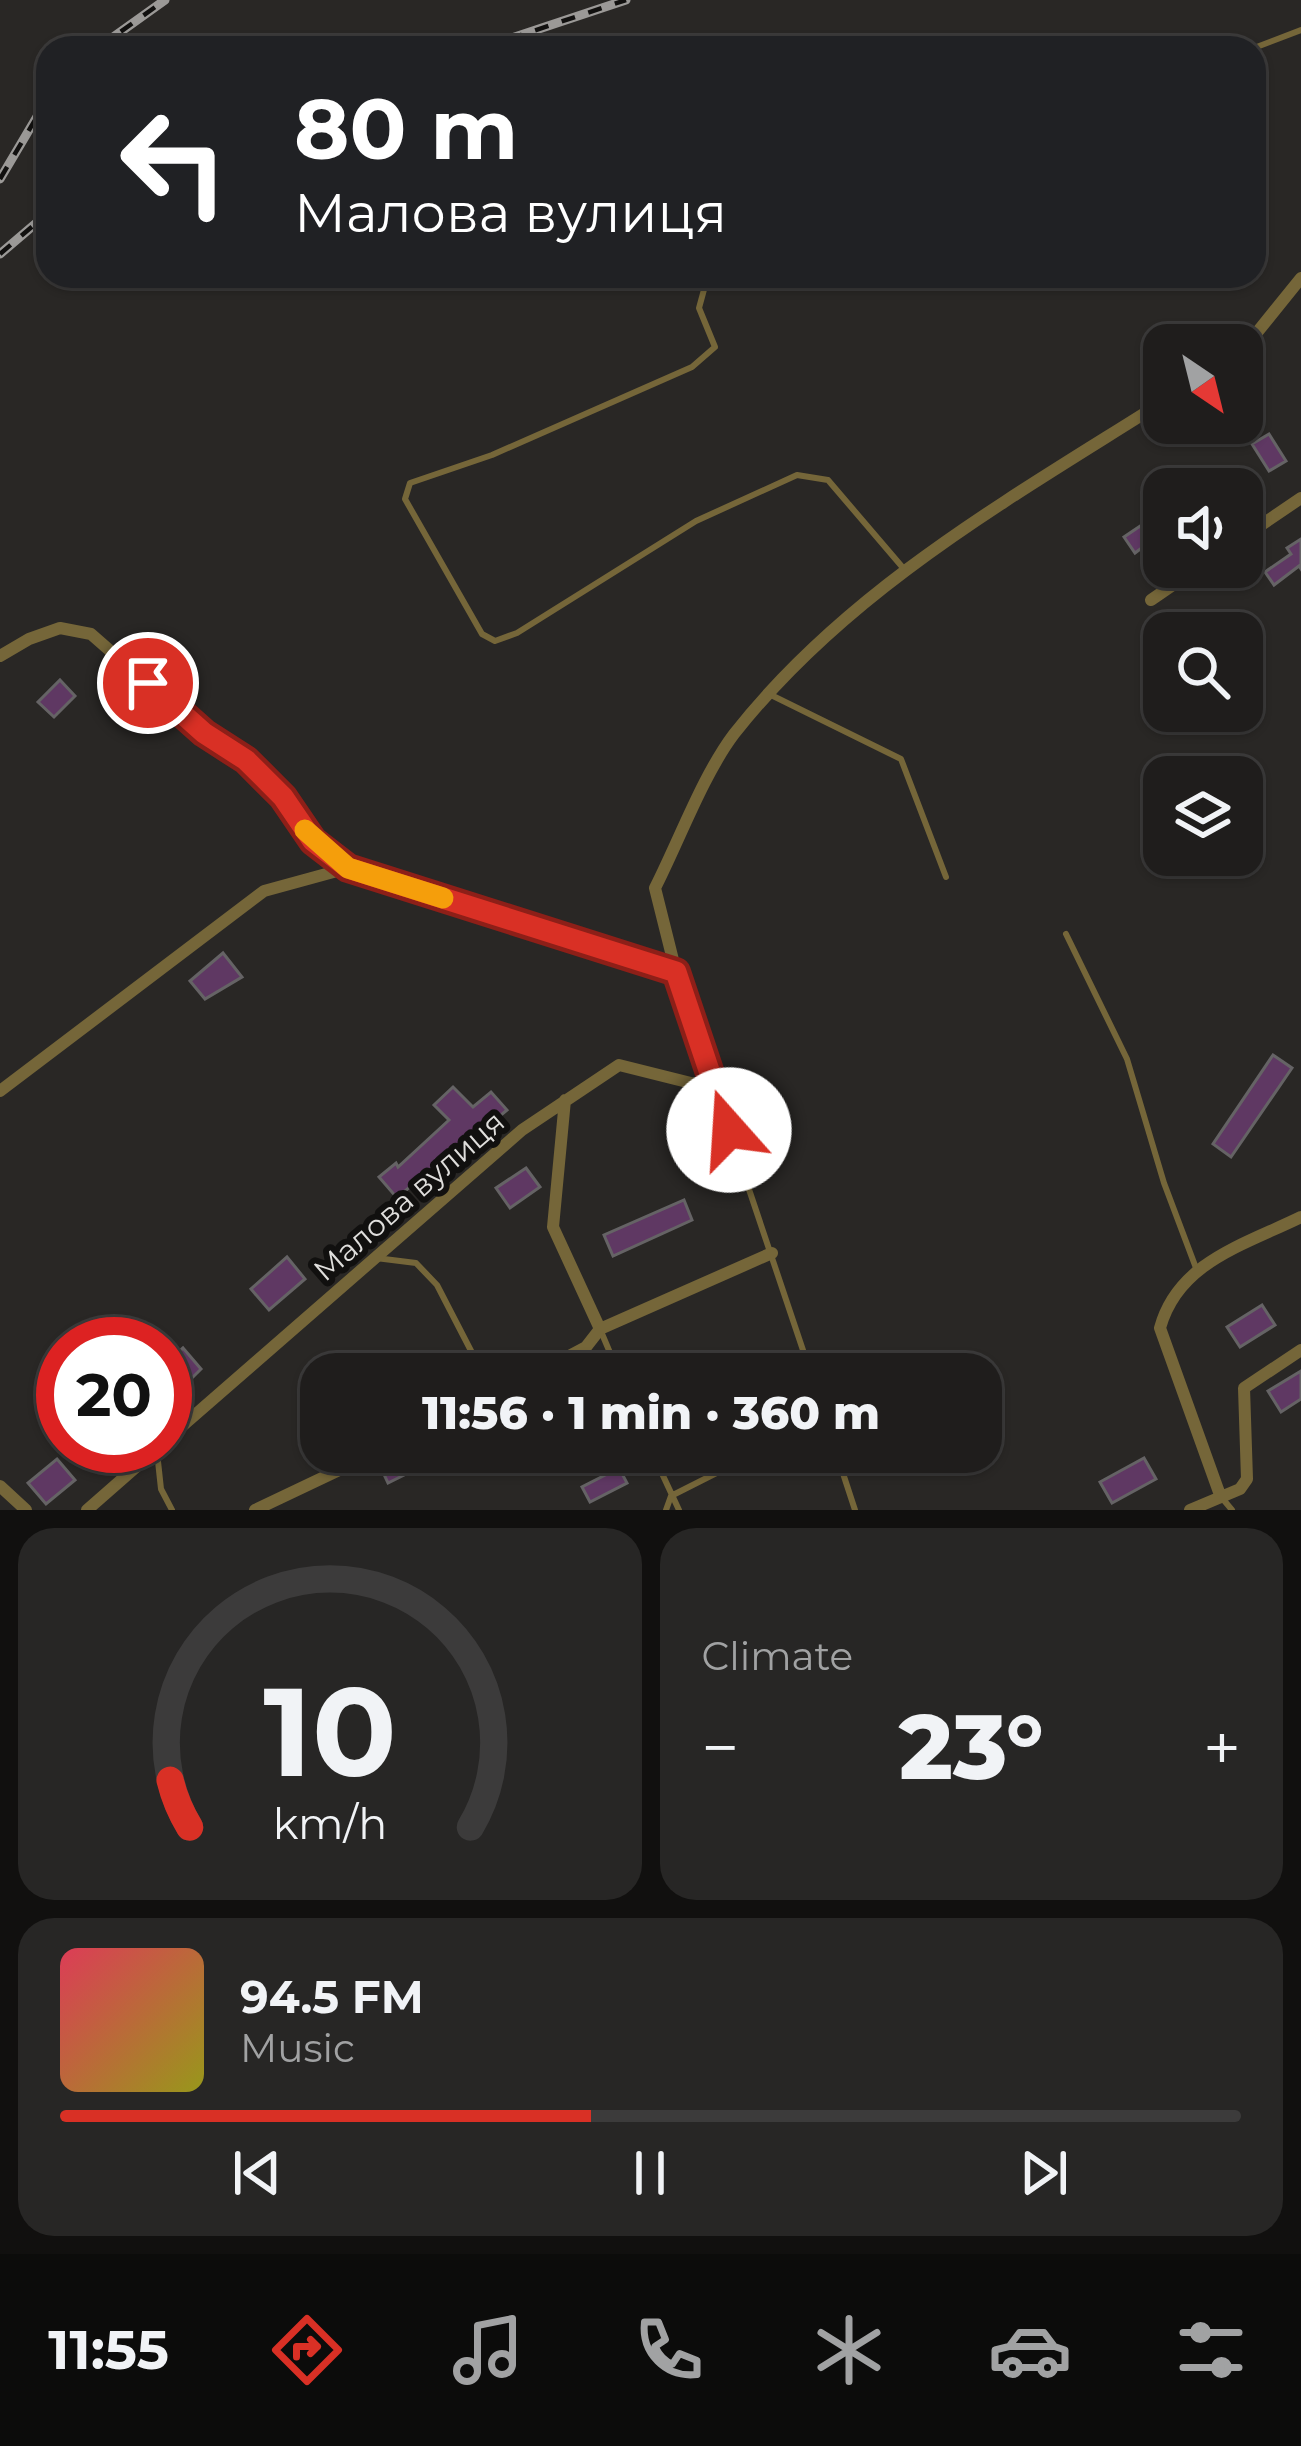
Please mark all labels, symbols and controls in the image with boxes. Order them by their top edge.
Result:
text: 80 m [294,78,518,180]
icon: left [96,84,252,240]
text: Малова вулиця [294,180,727,246]
north arrow [1143,324,1263,444]
map controls [1143,324,1263,876]
button: sound [1143,468,1263,588]
button: search [1143,612,1263,732]
pin [97,632,199,734]
icon: arrive [115,650,181,716]
button: layers [1143,756,1263,876]
position arrow [666,1067,792,1193]
street label: Малова вулиця [306,1103,512,1289]
speed limit sign: 20 [36,1317,192,1473]
text: 11:56 · 1 min · 360 m [422,1385,880,1440]
text: Climate [702,1632,853,1680]
text: 10 [263,1655,397,1807]
text: 23° [899,1692,1043,1802]
text: − [702,1707,739,1788]
text: + [1203,1707,1241,1788]
text: km/h [273,1797,387,1850]
text: 94.5 FM [240,1969,424,2024]
text: Music [240,2024,355,2072]
icon: previous [224,2140,290,2206]
icon: pause [617,2140,683,2206]
icon: next [1011,2140,1077,2206]
icon: directions [265,2308,349,2392]
icon: music [446,2308,530,2392]
icon: phone [627,2308,711,2392]
icon: climate [807,2308,891,2392]
icon: car [988,2308,1072,2392]
icon: filters [1169,2308,1253,2392]
text: 11:55 [48,2317,169,2383]

